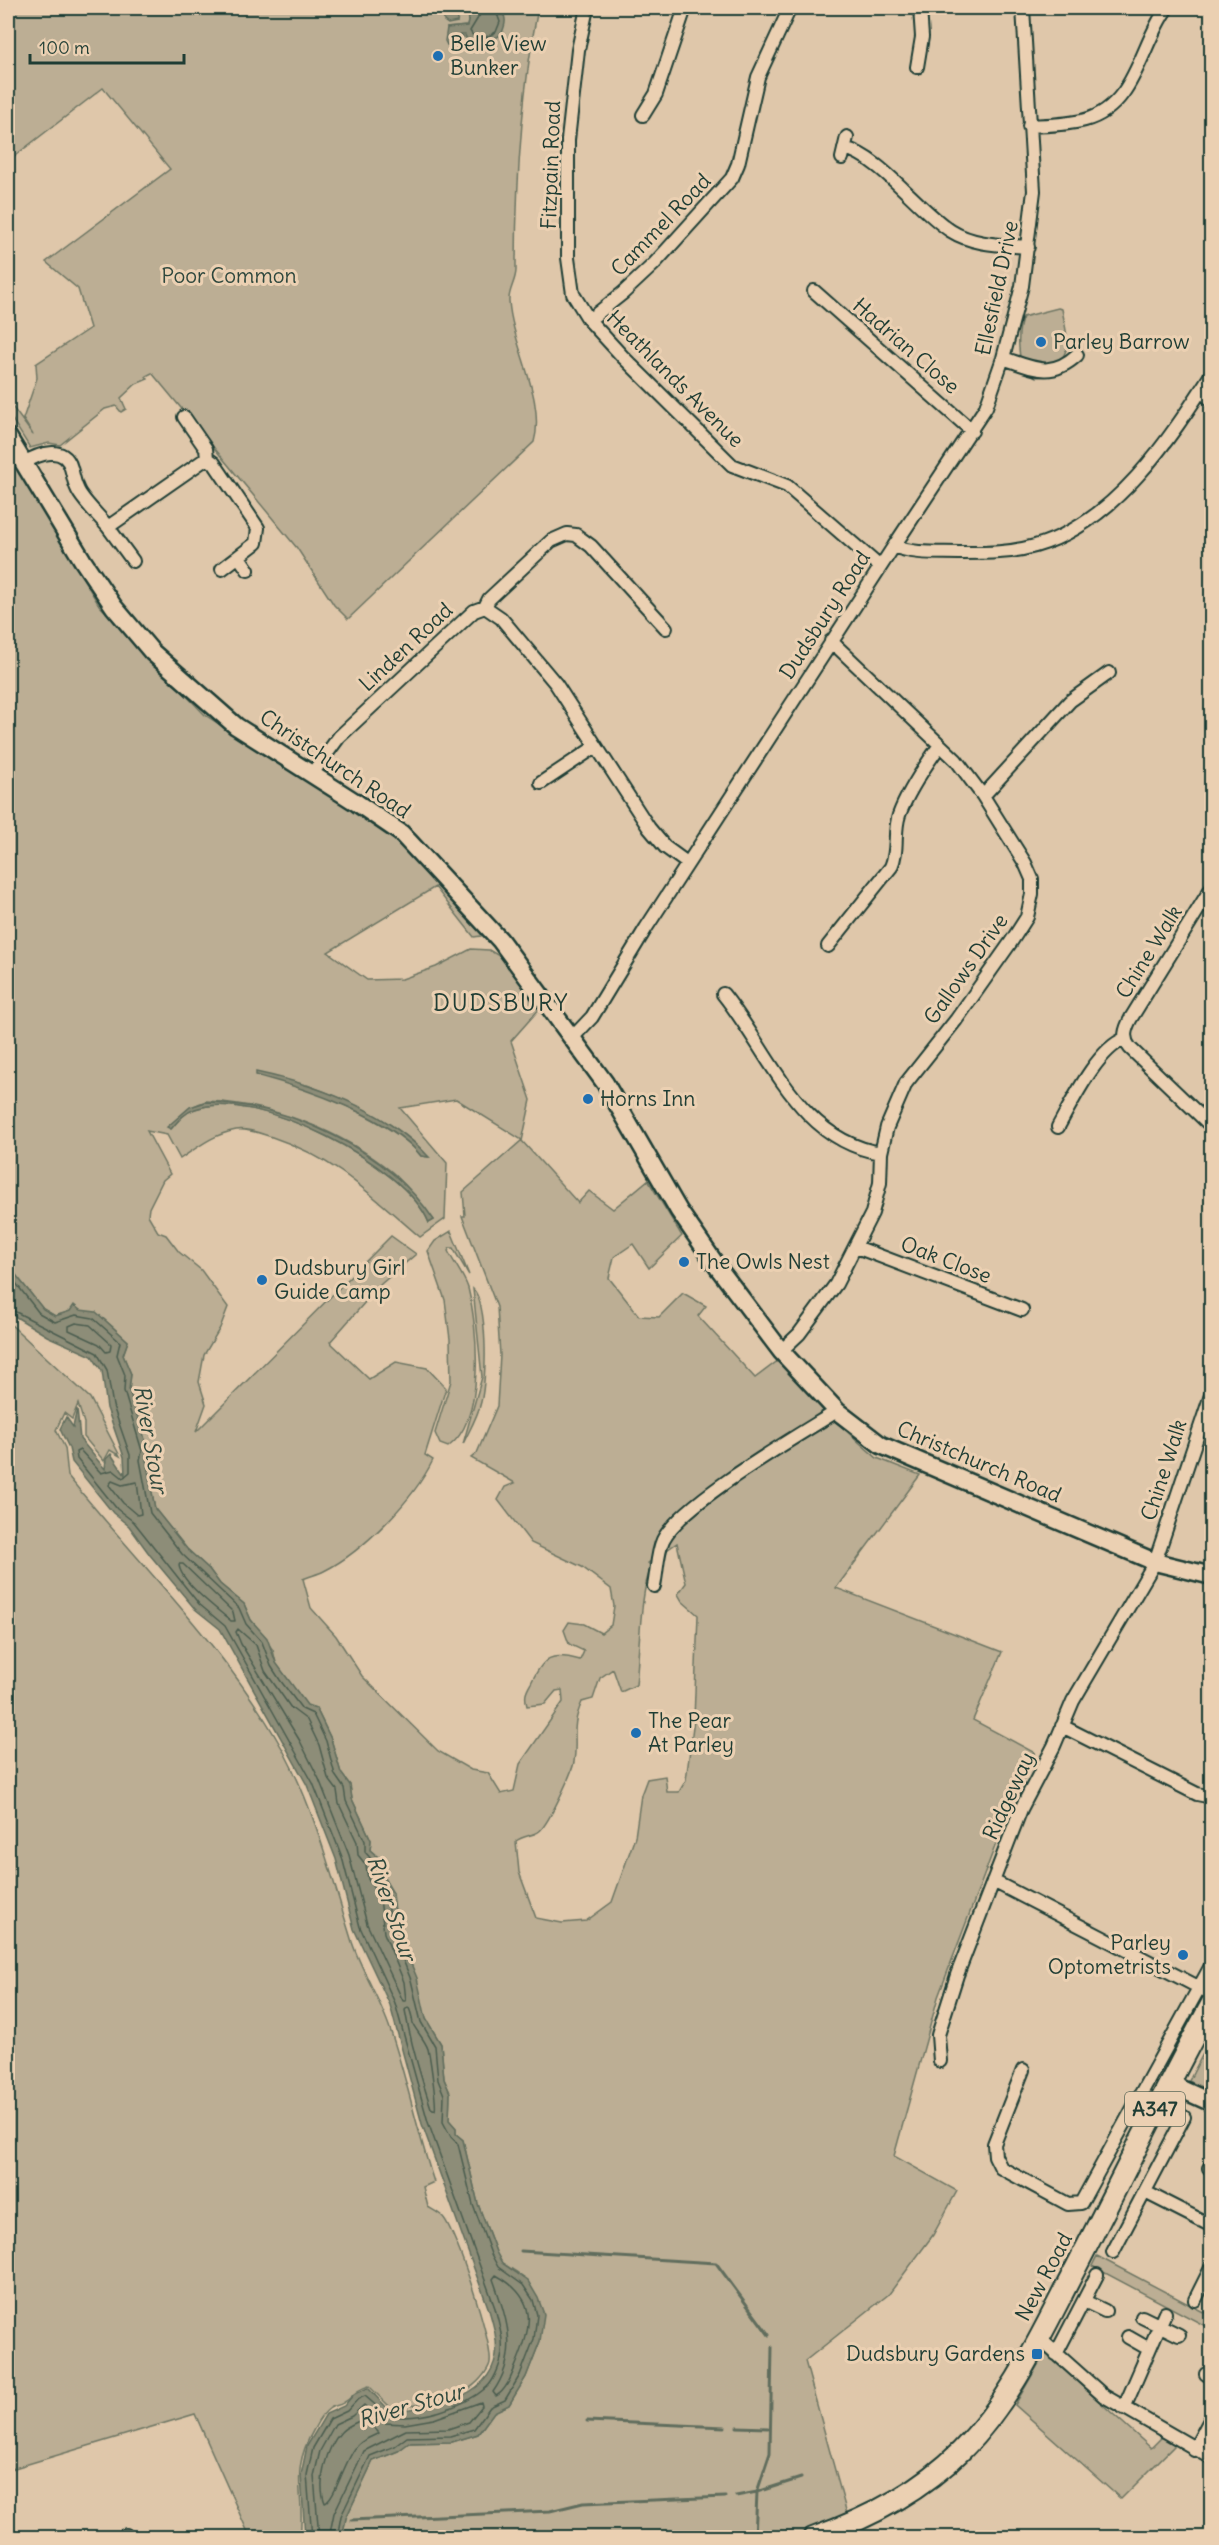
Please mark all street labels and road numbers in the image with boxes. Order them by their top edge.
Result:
street label: Fitzpain Road [535,100,566,230]
street label: Cammel Road [605,168,716,282]
street label: Ellesfield Drive [969,218,1024,358]
street label: Hadrian Close [847,292,965,399]
street label: Heathlands Avenue [601,304,750,453]
street label: Dudsbury Road [773,545,876,684]
street label: Linden Road [353,596,458,697]
street label: Christchurch Road [255,703,416,824]
street label: Chine Walk [1109,900,1188,1003]
street label: Gallows Drive [918,908,1014,1029]
street label: Oak Close [897,1230,995,1289]
street label: Christchurch Road [893,1415,1066,1508]
street label: Chine Walk [1134,1416,1193,1524]
street label: Ridgeway [976,1748,1041,1844]
road number: A347 [1125,2092,1185,2126]
street label: New Road [1009,2228,1078,2326]

